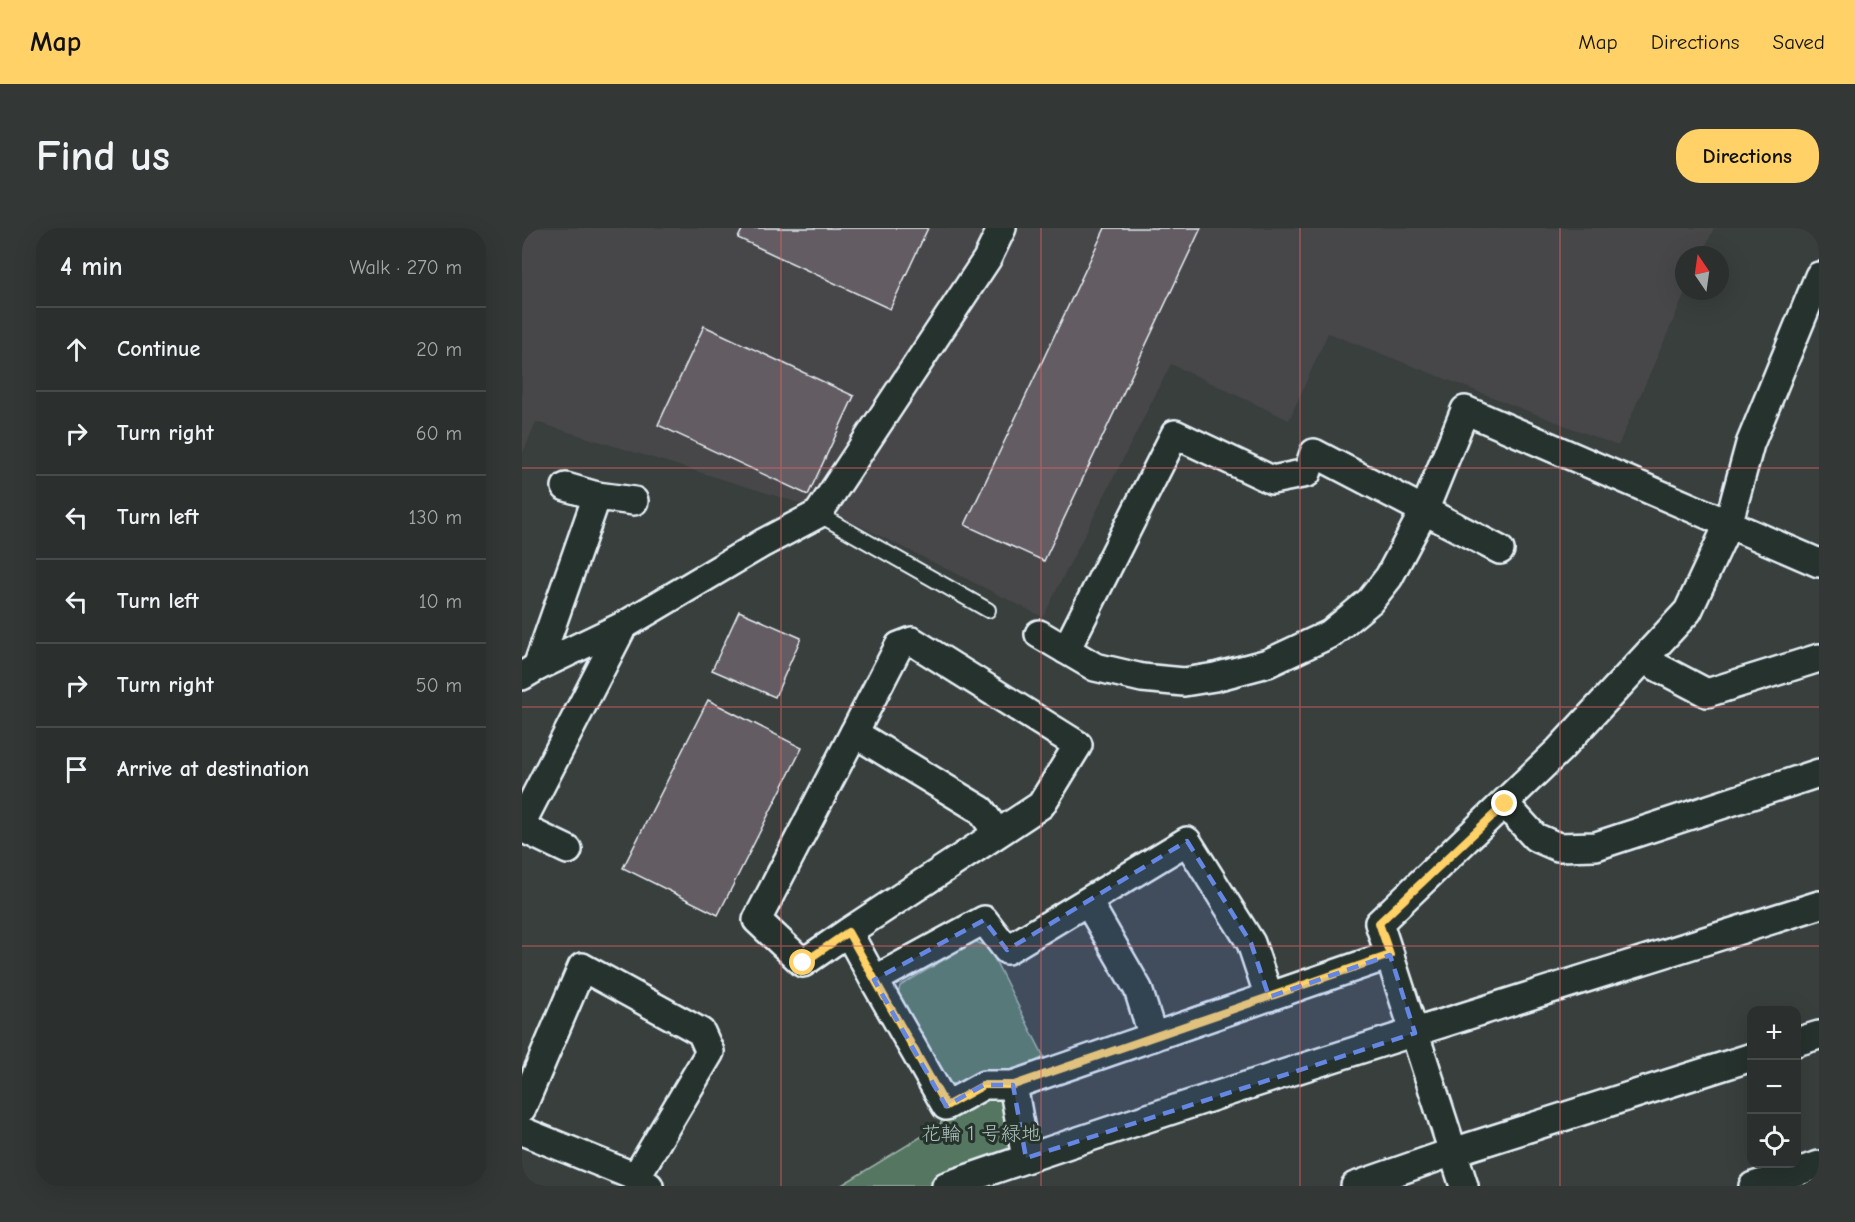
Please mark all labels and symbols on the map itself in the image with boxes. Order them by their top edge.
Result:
north arrow [1675,246,1729,300]
route end [1491,790,1517,816]
route start [789,949,815,975]
park label: 花輪１号緑地 [921,1122,1041,1145]

